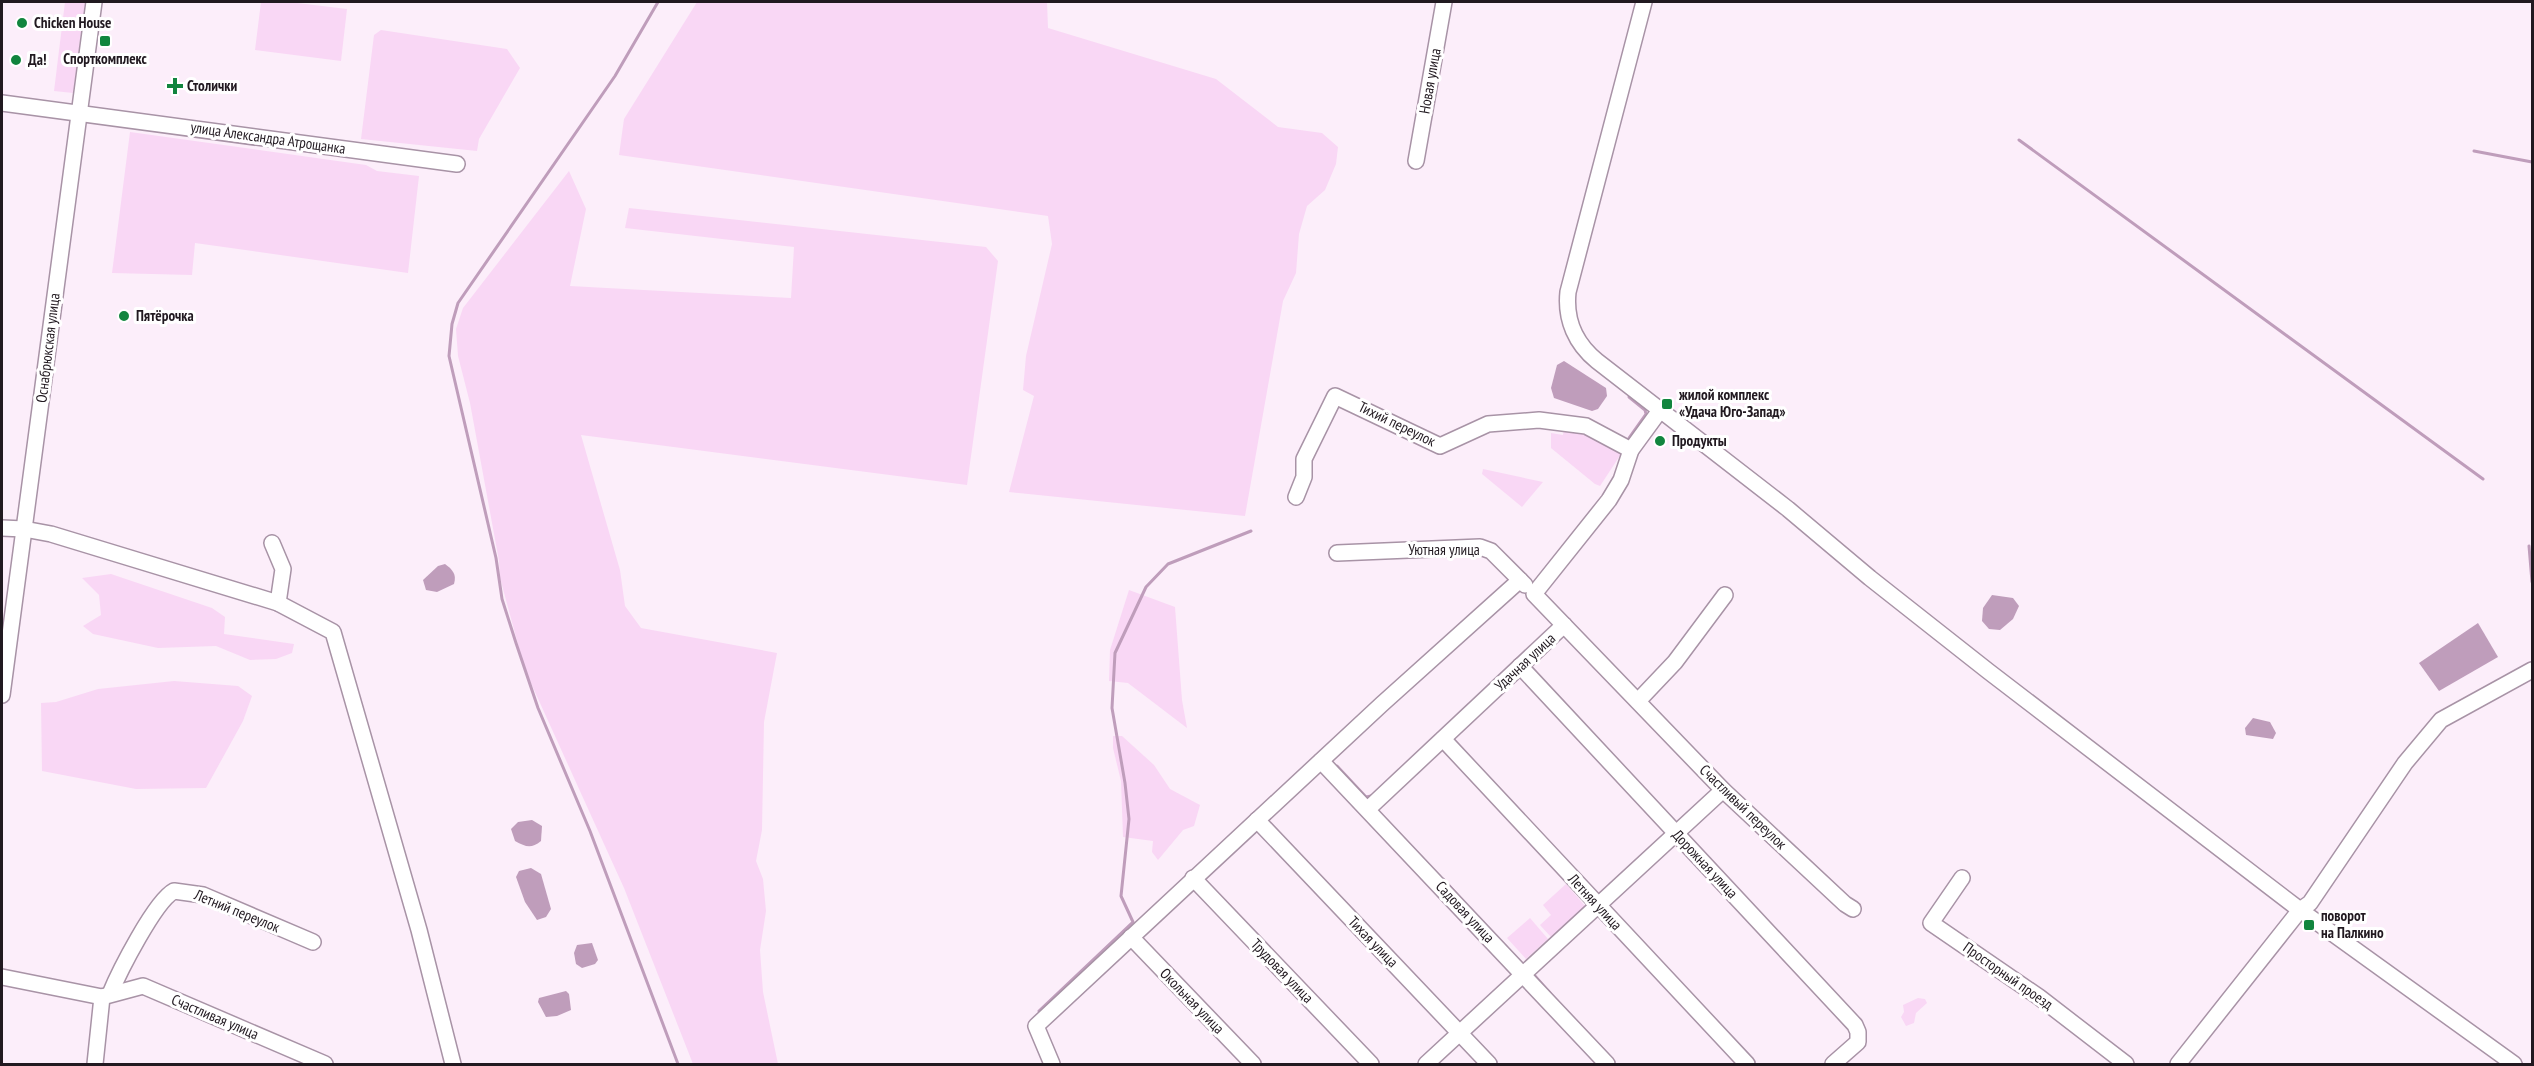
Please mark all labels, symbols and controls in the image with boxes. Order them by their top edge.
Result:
place label: Chicken House [34,13,112,32]
marker: Chicken House [15,16,29,30]
marker: Спорткомплекс [98,34,112,48]
street label: Новая улица [1414,47,1445,115]
place label: Спорткомплекс [63,49,148,68]
place label: Да! [28,50,47,69]
marker: Да! [9,53,23,67]
place label: Столички [187,76,237,95]
marker: Столички [168,79,182,93]
street label: улица Александра Атрощанка [189,117,347,158]
street label: Оснабрюкская улица [31,292,64,404]
place label: Пятёрочка [136,306,194,325]
marker: Пятёрочка [117,309,131,323]
place label: жилой комплекс «Удача Юго-Запад» [1678,385,1786,421]
street label: Тихий переулок [1356,397,1439,450]
marker: жилой комплекс «Удача Юго-Запад» [1660,397,1674,411]
place label: Продукты [1672,431,1727,450]
marker: Продукты [1653,434,1667,448]
street label: Уютная улица [1408,540,1480,559]
street label: Удачная улица [1490,629,1559,695]
street label: Счастливый переулок [1696,760,1791,853]
street label: Дорожная улица [1669,825,1742,902]
street label: Летняя улица [1564,869,1626,934]
street label: Садовая улица [1432,877,1499,947]
street label: Летний переулок [191,884,283,936]
place label: поворот на Палкино [2321,906,2384,942]
street label: Тихая улица [1344,912,1402,971]
marker: поворот на Палкино [2302,918,2316,932]
street label: Трудовая улица [1247,935,1318,1007]
street label: Просторный проезд [1960,938,2057,1014]
street label: Окольная улица [1156,964,1228,1038]
street label: Счастливая улица [169,990,262,1043]

